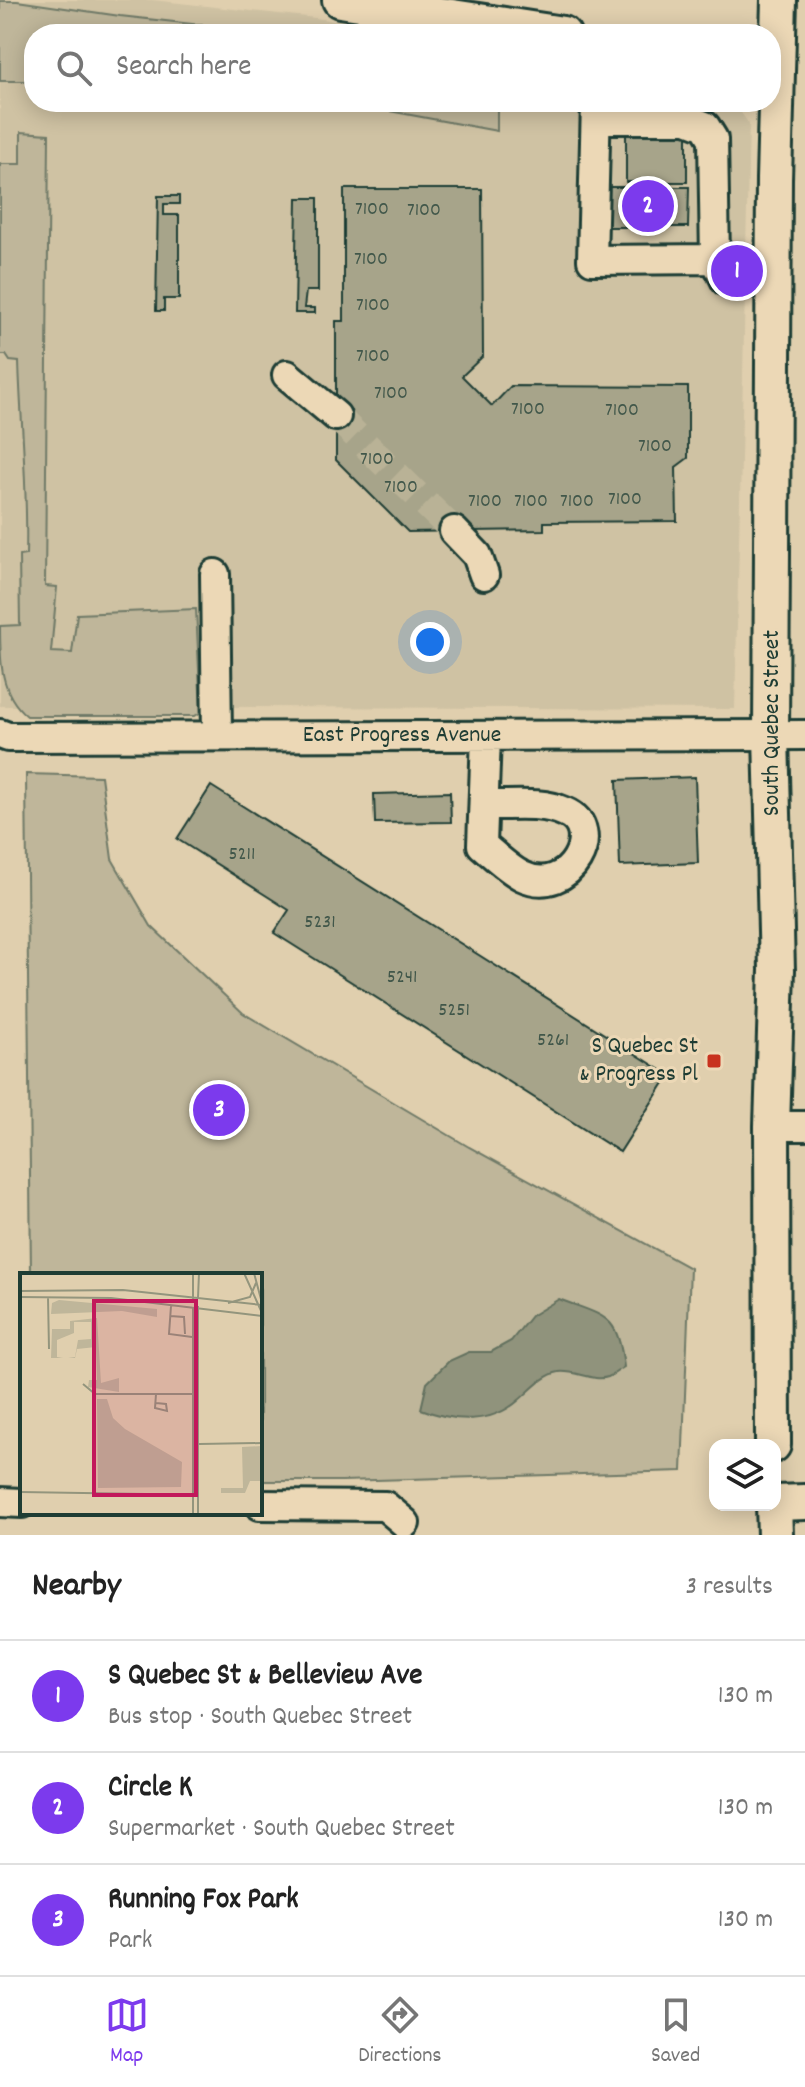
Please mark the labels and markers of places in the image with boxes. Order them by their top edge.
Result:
pin: 2 [622,176,674,236]
pin: 1 [711,241,763,301]
place label: S Quebec St & Progress Pl [579,1030,698,1092]
marker: S Quebec St & Progress Pl [705,1052,723,1070]
pin: 3 [193,1080,245,1140]

